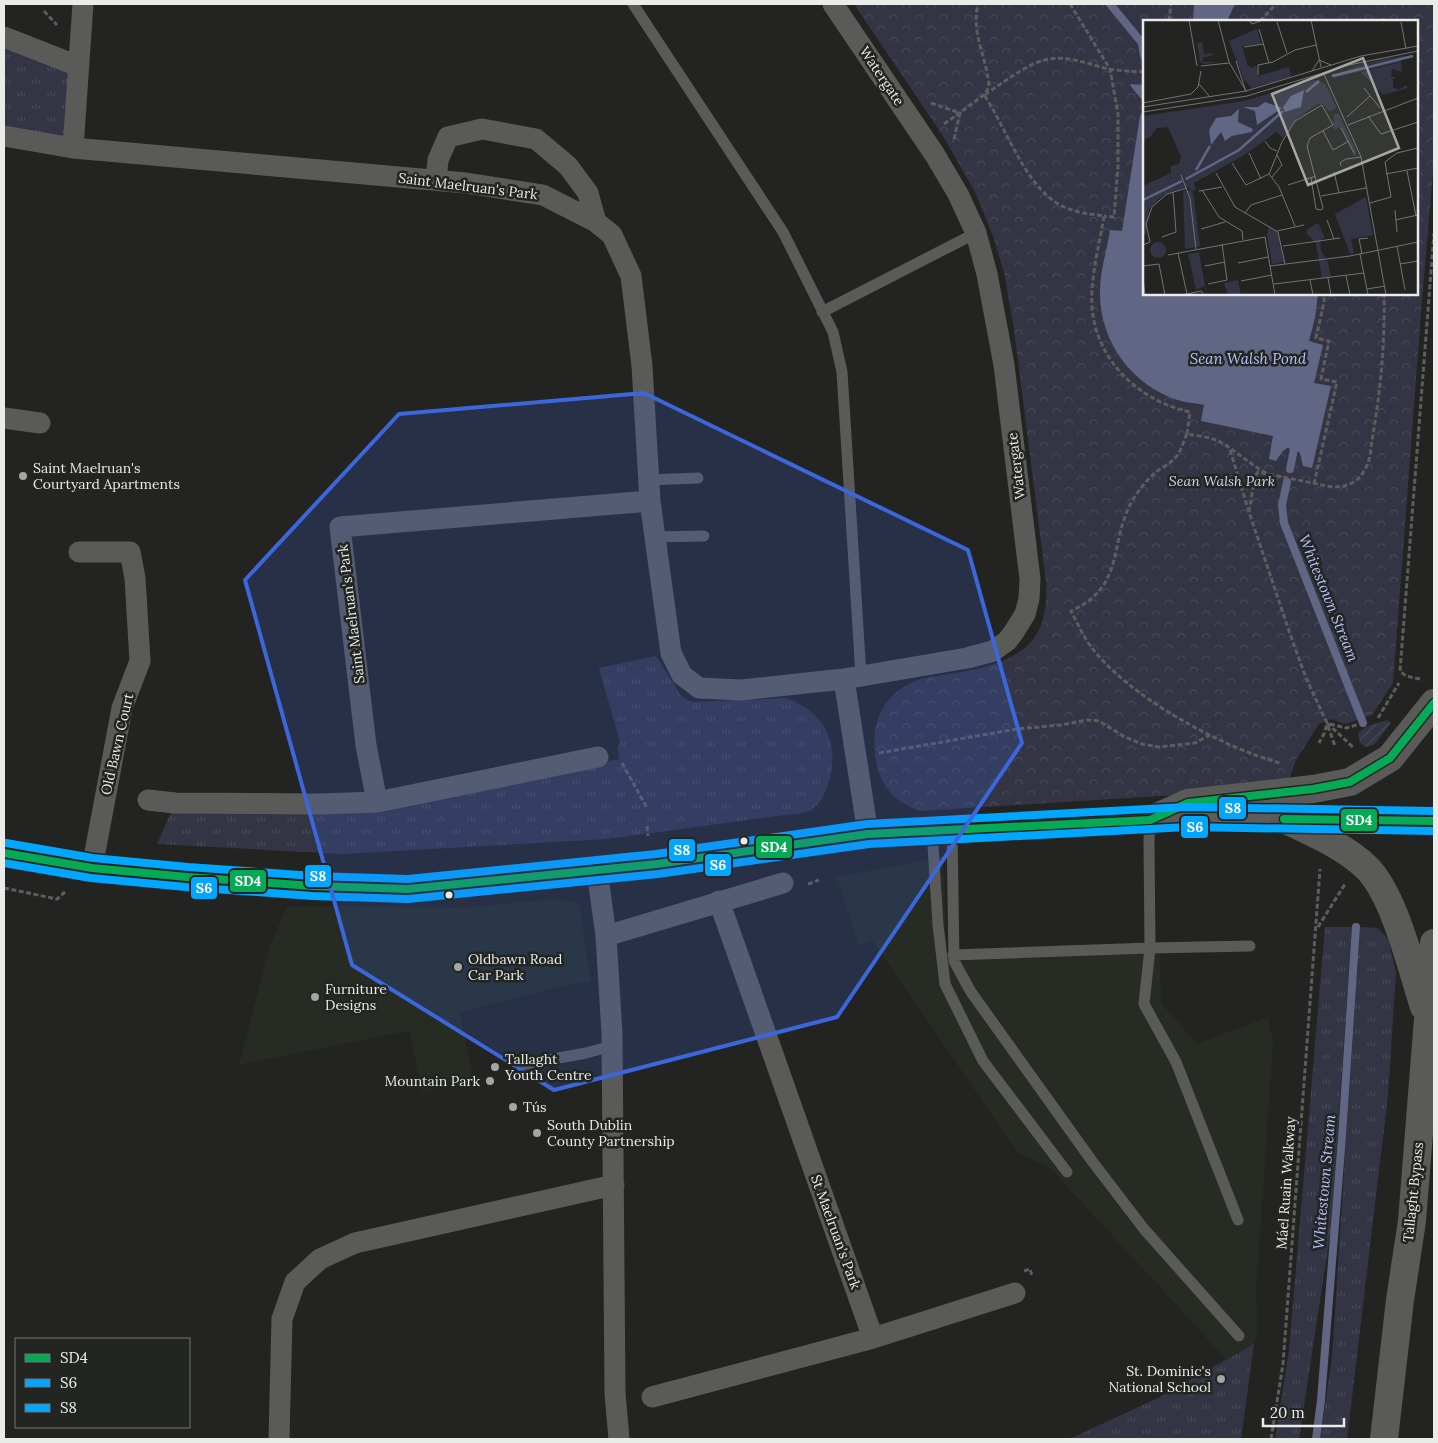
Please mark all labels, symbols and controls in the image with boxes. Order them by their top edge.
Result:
inset map [1143,20,1418,295]
street label: Watergate [856,43,909,109]
street label: Saint Maelruan's Park [397,169,539,204]
water label: Sean Walsh Pond [1190,349,1307,368]
street label: Watergate [1003,431,1029,501]
place label: Saint Maelruan's Courtyard Apartments [33,459,180,493]
marker: Saint Maelruan's Courtyard Apartments [17,470,29,482]
park label: Sean Walsh Park [1169,472,1275,490]
water label: Whitestown Stream [1295,532,1363,664]
street label: Saint Maelruan's Park [333,543,368,685]
street label: Old Bawn Court [97,691,138,797]
line badge: S8 [1218,796,1247,820]
text: S8 [1225,799,1241,817]
line badge: SD4 [1340,808,1378,832]
text: SD4 [1346,811,1373,829]
line badge: S6 [1180,815,1209,839]
text: S6 [1187,818,1203,836]
line badge: SD4 [755,835,793,859]
unlabelled marker [739,836,749,846]
line badge: S8 [668,838,696,862]
text: SD4 [761,838,788,856]
text: S8 [674,841,690,859]
line badge: S6 [704,853,732,877]
text: S6 [710,856,726,874]
line badge: S8 [304,864,332,888]
text: S8 [310,867,326,885]
line badge: SD4 [229,869,267,893]
text: SD4 [235,872,262,890]
line badge: S6 [190,876,218,900]
text: S6 [196,879,212,897]
unlabelled marker [444,890,454,900]
place label: Oldbawn Road Car Park [468,950,562,984]
marker: Oldbawn Road Car Park [452,961,464,973]
place label: Furniture Designs [325,980,387,1014]
marker: Furniture Designs [309,991,321,1003]
place label: Tallaght Youth Centre [504,1050,592,1084]
marker: Tallaght Youth Centre [489,1061,501,1073]
place label: Mountain Park [384,1072,480,1090]
marker: Mountain Park [484,1075,496,1087]
place label: Tús [523,1098,547,1116]
marker: Tús [507,1101,519,1113]
water label: Whitestown Stream [1309,1114,1339,1250]
street label: Máel Ruain Walkway [1272,1115,1300,1250]
place label: South Dublin County Partnership [547,1116,675,1150]
marker: South Dublin County Partnership [531,1127,543,1139]
street label: Tallaght Bypass [1399,1141,1427,1243]
street label: St Maelruan's Park [807,1172,865,1292]
legend [15,1338,190,1428]
text: SD4 [60,1348,88,1367]
place label: St. Dominic's National School [1109,1362,1211,1396]
text: S6 [60,1373,77,1392]
marker: St. Dominic's National School [1215,1373,1227,1385]
scale bar [1263,1396,1344,1428]
text: S8 [60,1398,77,1417]
text: 20 m [1270,1403,1305,1422]

